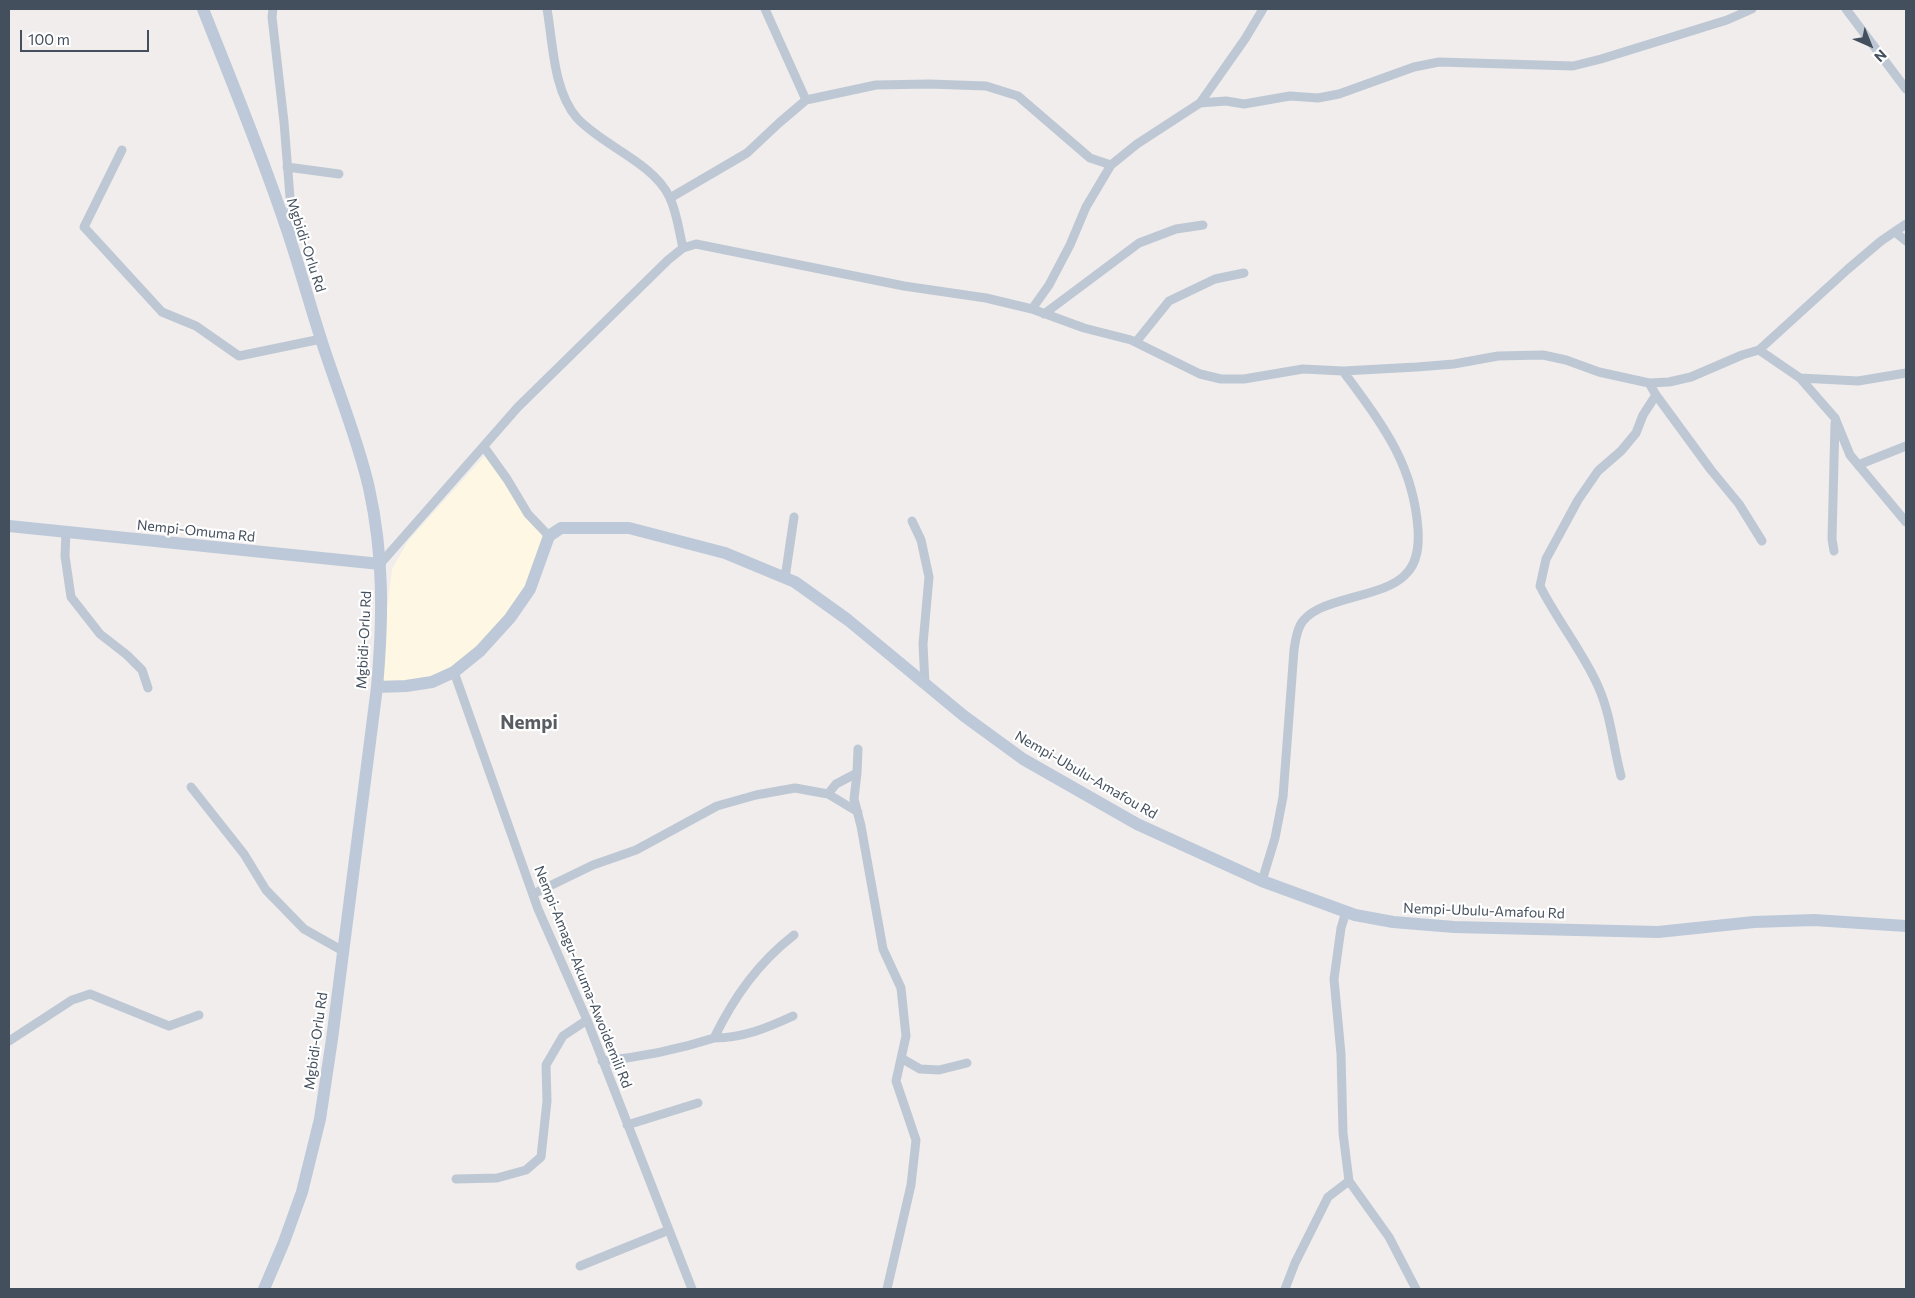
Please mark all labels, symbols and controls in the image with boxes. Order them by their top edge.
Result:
scale bar [22,20,151,52]
north arrow [1845,20,1895,70]
text: 100 m [28,30,70,48]
text: N [1871,46,1890,66]
street label: Mgbidi-Orlu Rd [283,196,329,294]
street label: Nempi-Omuma Rd [136,516,256,546]
street label: Mgbidi-Orlu Rd [353,590,375,690]
district label: Nempi [500,712,558,734]
street label: Nempi-Ubulu-Amafou Rd [1012,727,1160,823]
street label: Nempi-Amagu-Akuma-Awoidemili Rd [531,863,635,1091]
street label: Nempi-Ubulu-Amafou Rd [1403,900,1565,922]
street label: Mgbidi-Orlu Rd [301,991,331,1091]

